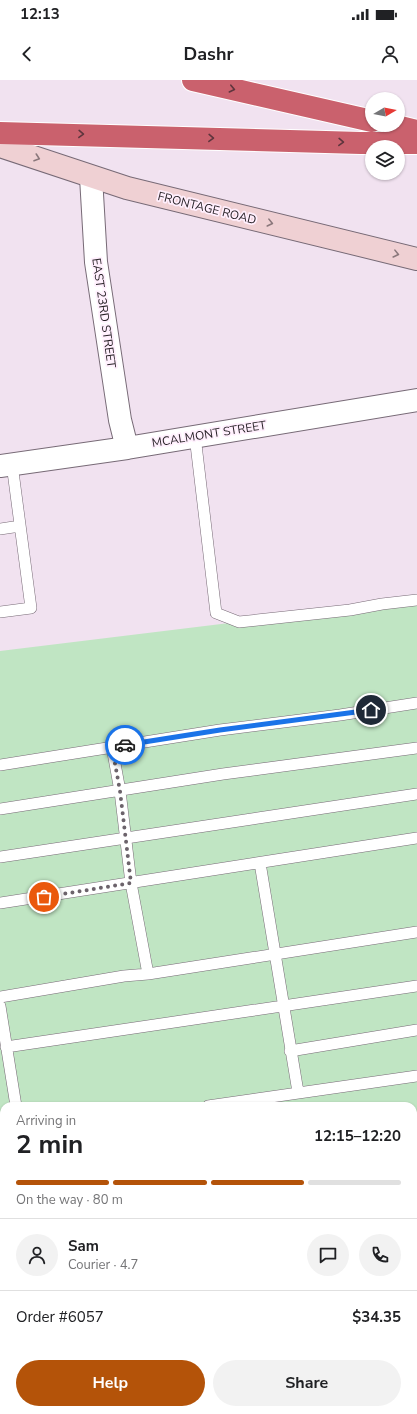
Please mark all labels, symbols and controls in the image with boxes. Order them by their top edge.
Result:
text: 12:13 [20,4,60,24]
text: Dashr [184,42,233,66]
icon: back [16,43,38,65]
icon: person [379,43,401,65]
one-way arrow [228,84,235,92]
north arrow [365,92,405,132]
map controls [365,92,405,180]
one-way arrow [78,130,84,139]
one-way arrow [208,134,214,143]
one-way arrow [338,138,344,146]
button: layers [365,140,405,180]
one-way arrow [33,154,40,162]
street label: FRONTAGE ROAD [156,188,258,228]
one-way arrow [266,218,273,227]
one-way arrow [392,249,399,258]
street label: EAST 23RD STREET [88,257,120,370]
street label: MCALMONT STREET [151,417,268,451]
pin [354,693,388,727]
icon: home [360,699,382,721]
courier [105,725,145,765]
icon: car [114,734,136,756]
pin [27,880,61,914]
icon: bag [33,886,55,908]
text: Arriving in [16,1112,76,1130]
text: 12:15–12:20 [314,1126,401,1146]
text: 2 min [16,1127,83,1162]
text: On the way · 80 m [16,1191,123,1209]
button: person [16,1234,58,1276]
button: chat [307,1234,349,1276]
button: phone [359,1234,401,1276]
text: Sam [68,1236,99,1256]
text: Courier · 4.7 [68,1256,138,1274]
text: Order #6057 [16,1307,104,1327]
text: $34.35 [352,1307,401,1327]
button: Help [16,1360,205,1406]
button: Share [213,1360,401,1406]

